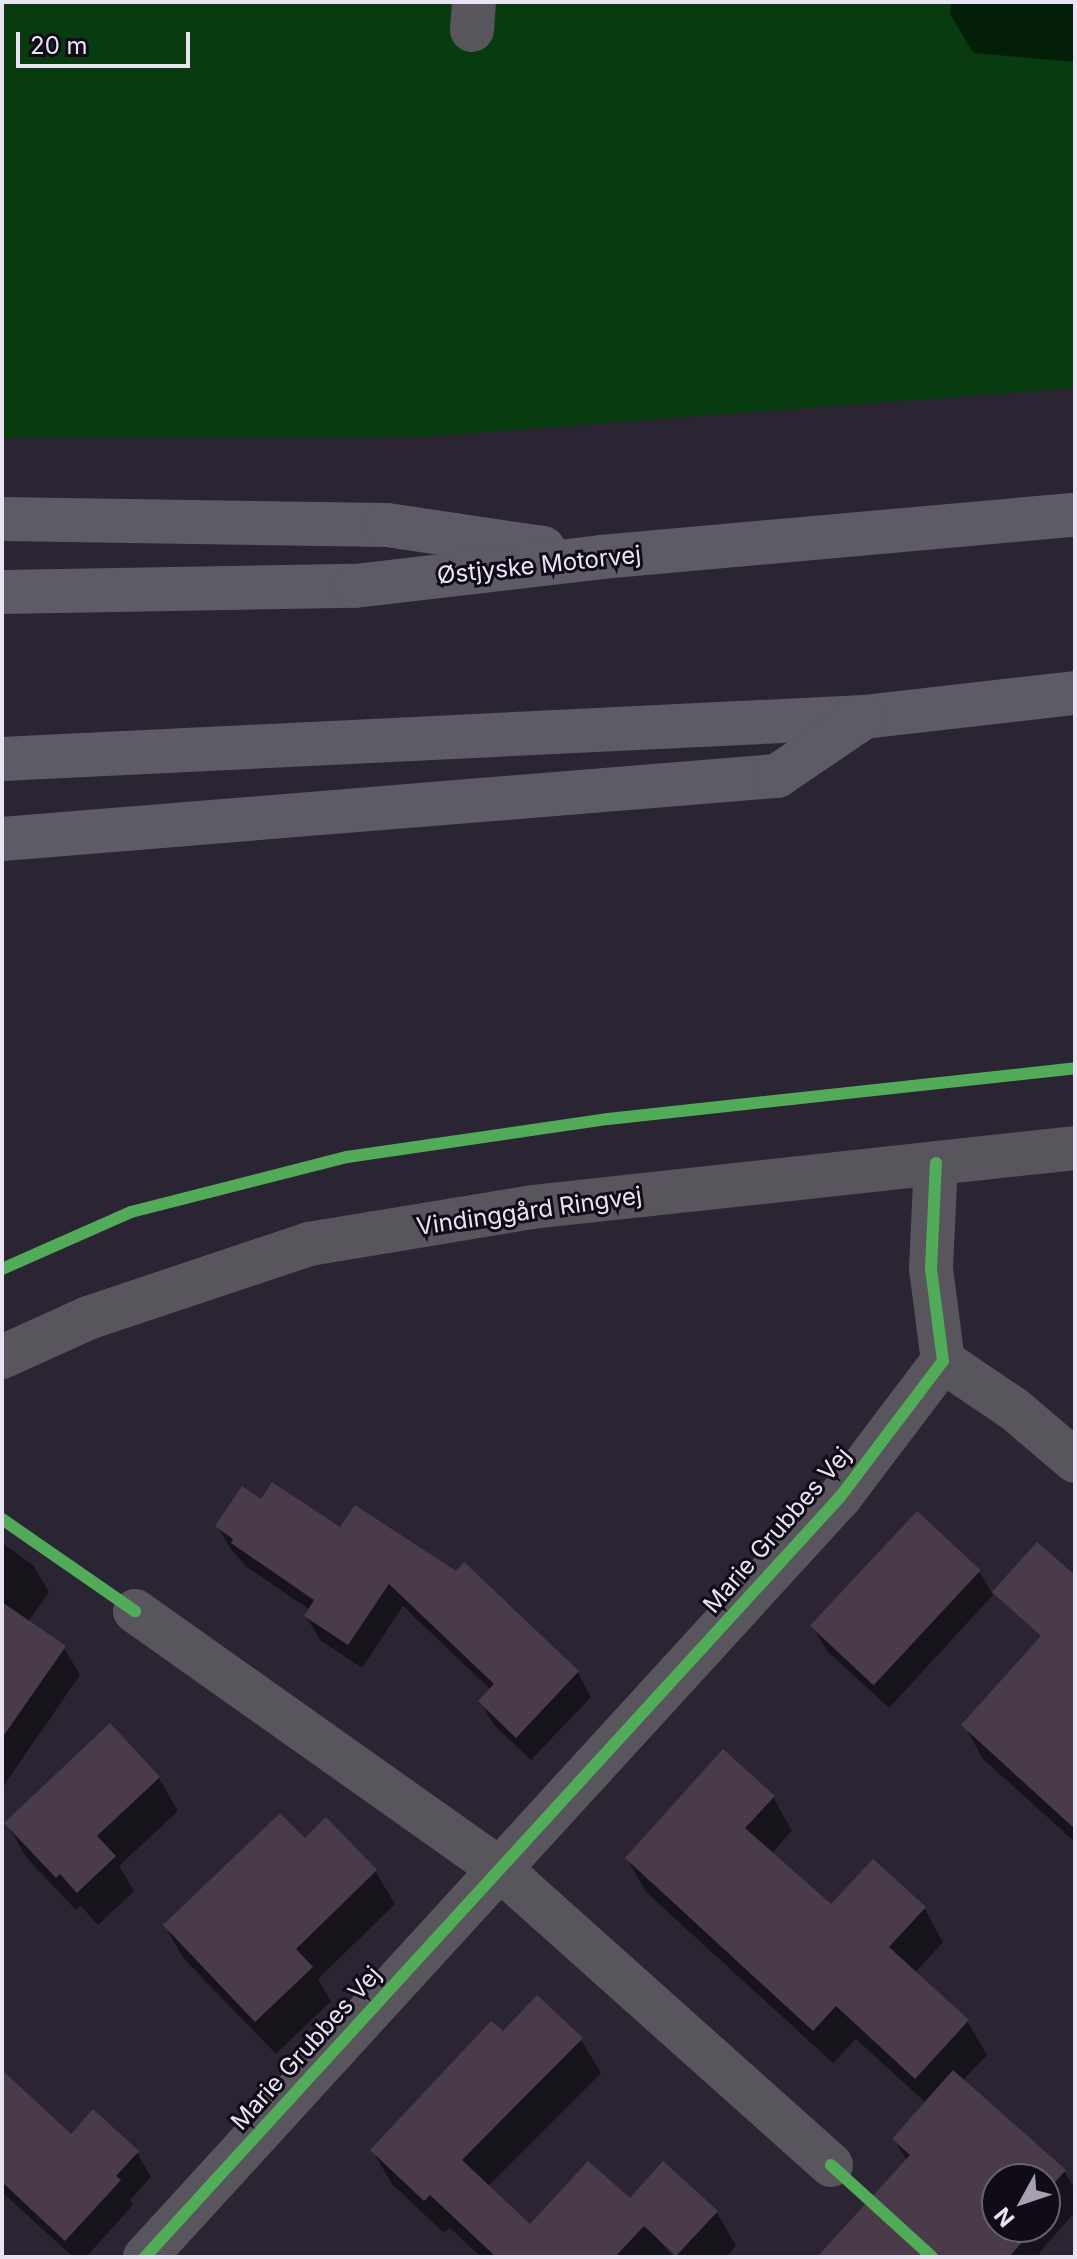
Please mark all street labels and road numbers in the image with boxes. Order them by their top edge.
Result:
street label: Østjyske Motorvej [436,540,642,590]
street label: Vindinggård Ringvej [414,1181,644,1241]
street label: Marie Grubbes Vej [697,1441,857,1619]
street label: Marie Grubbes Vej [225,1960,387,2136]

